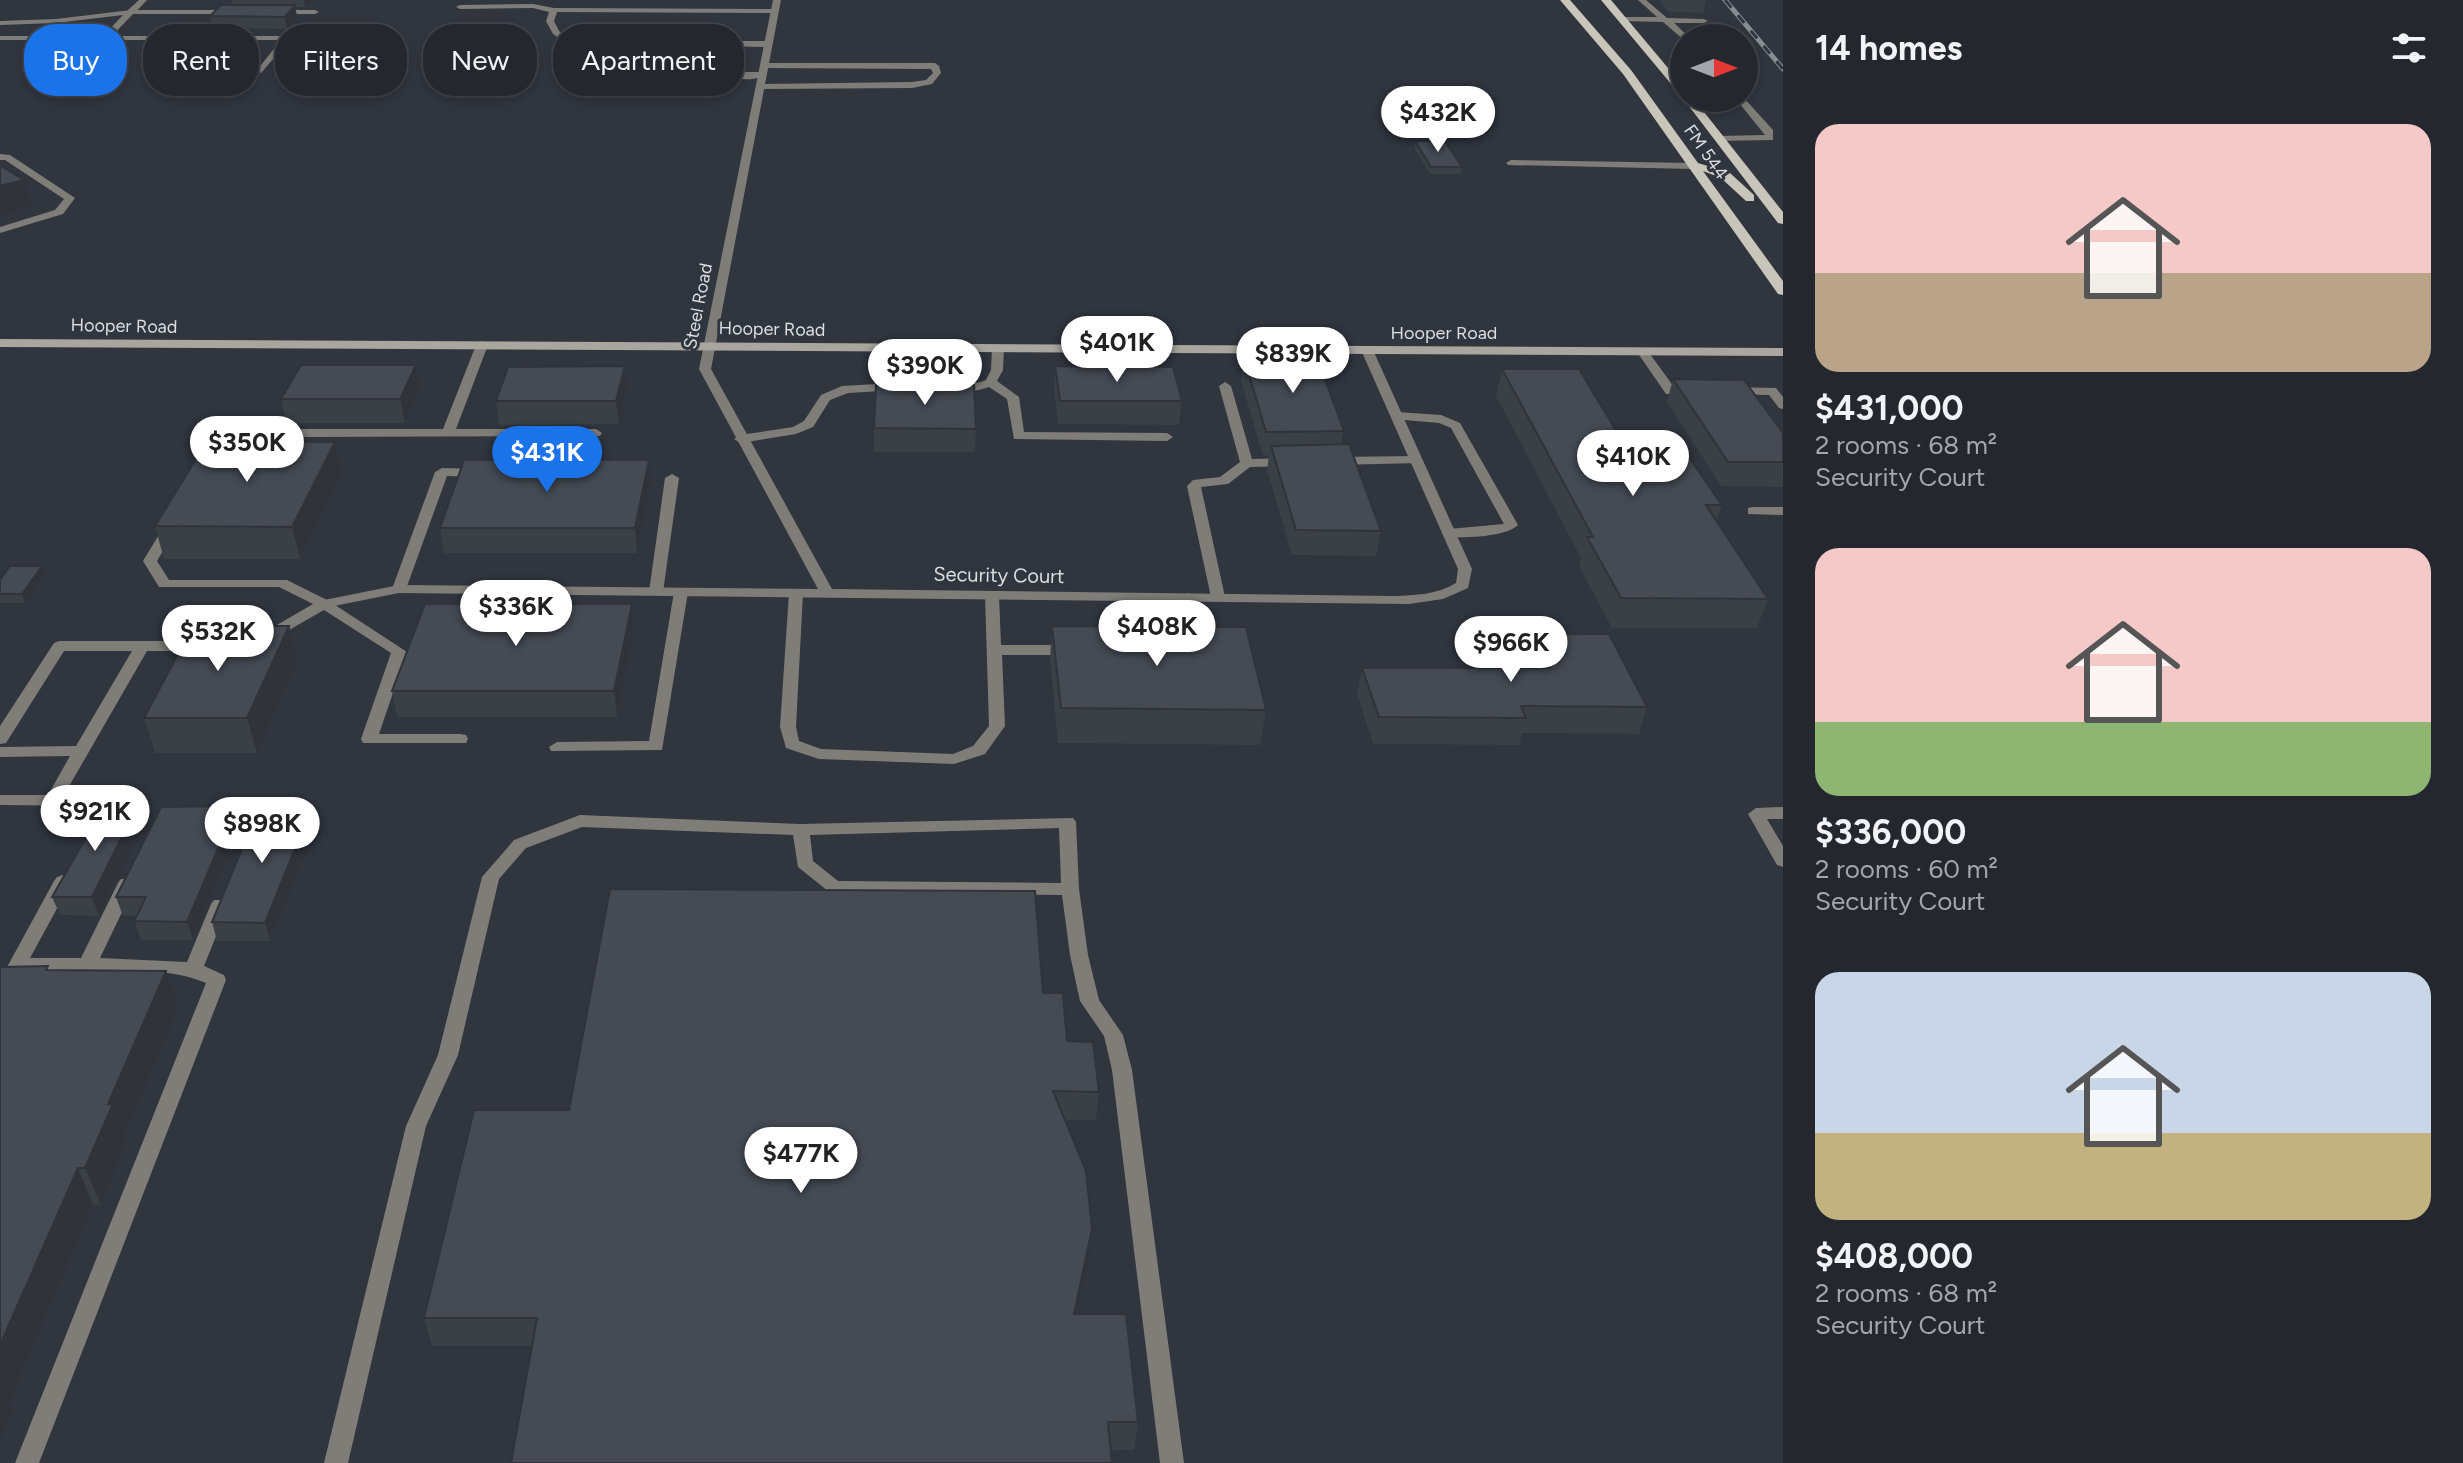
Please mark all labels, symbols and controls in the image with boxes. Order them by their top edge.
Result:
chip: Buy [24,24,127,96]
chip: Rent [143,24,259,96]
chip: Filters [275,24,407,96]
chip: New [423,24,537,96]
chip: Apartment [553,24,744,96]
north arrow [1670,24,1758,112]
map controls [1670,24,1758,112]
icon: filters [2387,26,2431,70]
text: 14 homes [1815,28,1962,69]
pin: $432K [1382,86,1494,154]
text: $432K [1399,96,1477,128]
street label: FM 544 [1679,120,1733,184]
icon: home [2051,176,2195,320]
street label: Steel Road [679,261,717,351]
street label: Hooper Road [70,314,178,338]
pin: $401K [1061,316,1173,384]
street label: Hooper Road [718,317,826,341]
street label: Hooper Road [1391,322,1497,344]
text: $401K [1079,326,1155,358]
pin: $839K [1237,327,1349,395]
text: $839K [1254,337,1332,369]
pin: $390K [869,339,981,407]
text: $390K [886,349,964,381]
text: $431,000 [1815,388,1963,429]
pin: $350K [191,416,303,484]
text: $350K [208,426,286,458]
pin: $431K [491,426,603,494]
text: 2 rooms · 68 m² [1815,429,1997,461]
pin: $410K [1577,430,1689,498]
text: $431K [510,436,584,468]
text: $410K [1595,440,1671,472]
text: Security Court [1815,461,1985,493]
street label: Security Court [933,562,1065,588]
pin: $336K [460,580,572,648]
text: $336K [478,590,554,622]
pin: $408K [1101,600,1213,668]
icon: home [2051,600,2195,744]
pin: $532K [162,605,274,673]
text: $408K [1117,610,1197,642]
text: $532K [180,615,256,647]
pin: $966K [1455,616,1567,684]
text: $966K [1473,626,1549,658]
pin: $921K [39,785,151,853]
text: $921K [59,795,131,827]
pin: $898K [206,797,318,865]
text: $898K [223,807,301,839]
text: $336,000 [1815,812,1966,853]
text: 2 rooms · 60 m² [1815,853,1998,885]
text: Security Court [1815,885,1985,917]
icon: home [2051,1024,2195,1168]
pin: $477K [745,1127,857,1195]
text: $477K [762,1137,840,1169]
text: $408,000 [1815,1236,1973,1277]
text: 2 rooms · 68 m² [1815,1277,1997,1309]
text: Security Court [1815,1309,1985,1341]

